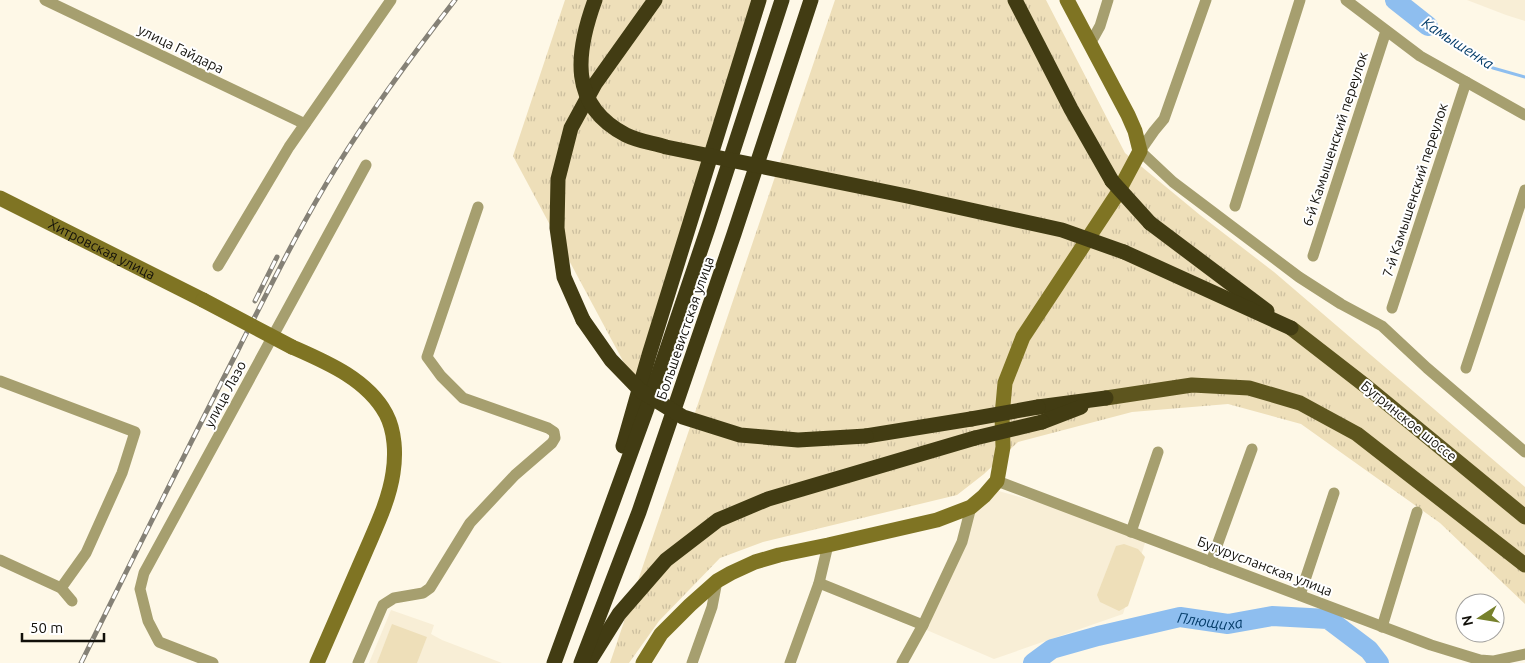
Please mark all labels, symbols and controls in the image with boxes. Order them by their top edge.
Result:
water label: Камышенка [1419,14,1497,72]
street label: улица Гайдара [135,21,227,77]
street label: 6-й Камышенский переулок [1299,50,1371,228]
street label: 7-й Камышенский переулок [1379,101,1451,279]
street label: Хитровская улица [46,216,158,283]
street label: Большевистская улица [653,254,717,402]
street label: улица Лазо [201,358,249,430]
street label: Бугринское шоссе [1358,377,1460,465]
street label: Бугурусланская улица [1195,533,1335,599]
north arrow [1455,593,1505,643]
water label: Плющиха [1176,608,1244,633]
scale bar [22,610,105,642]
text: N [1458,614,1476,627]
text: 50 m [30,619,63,636]

